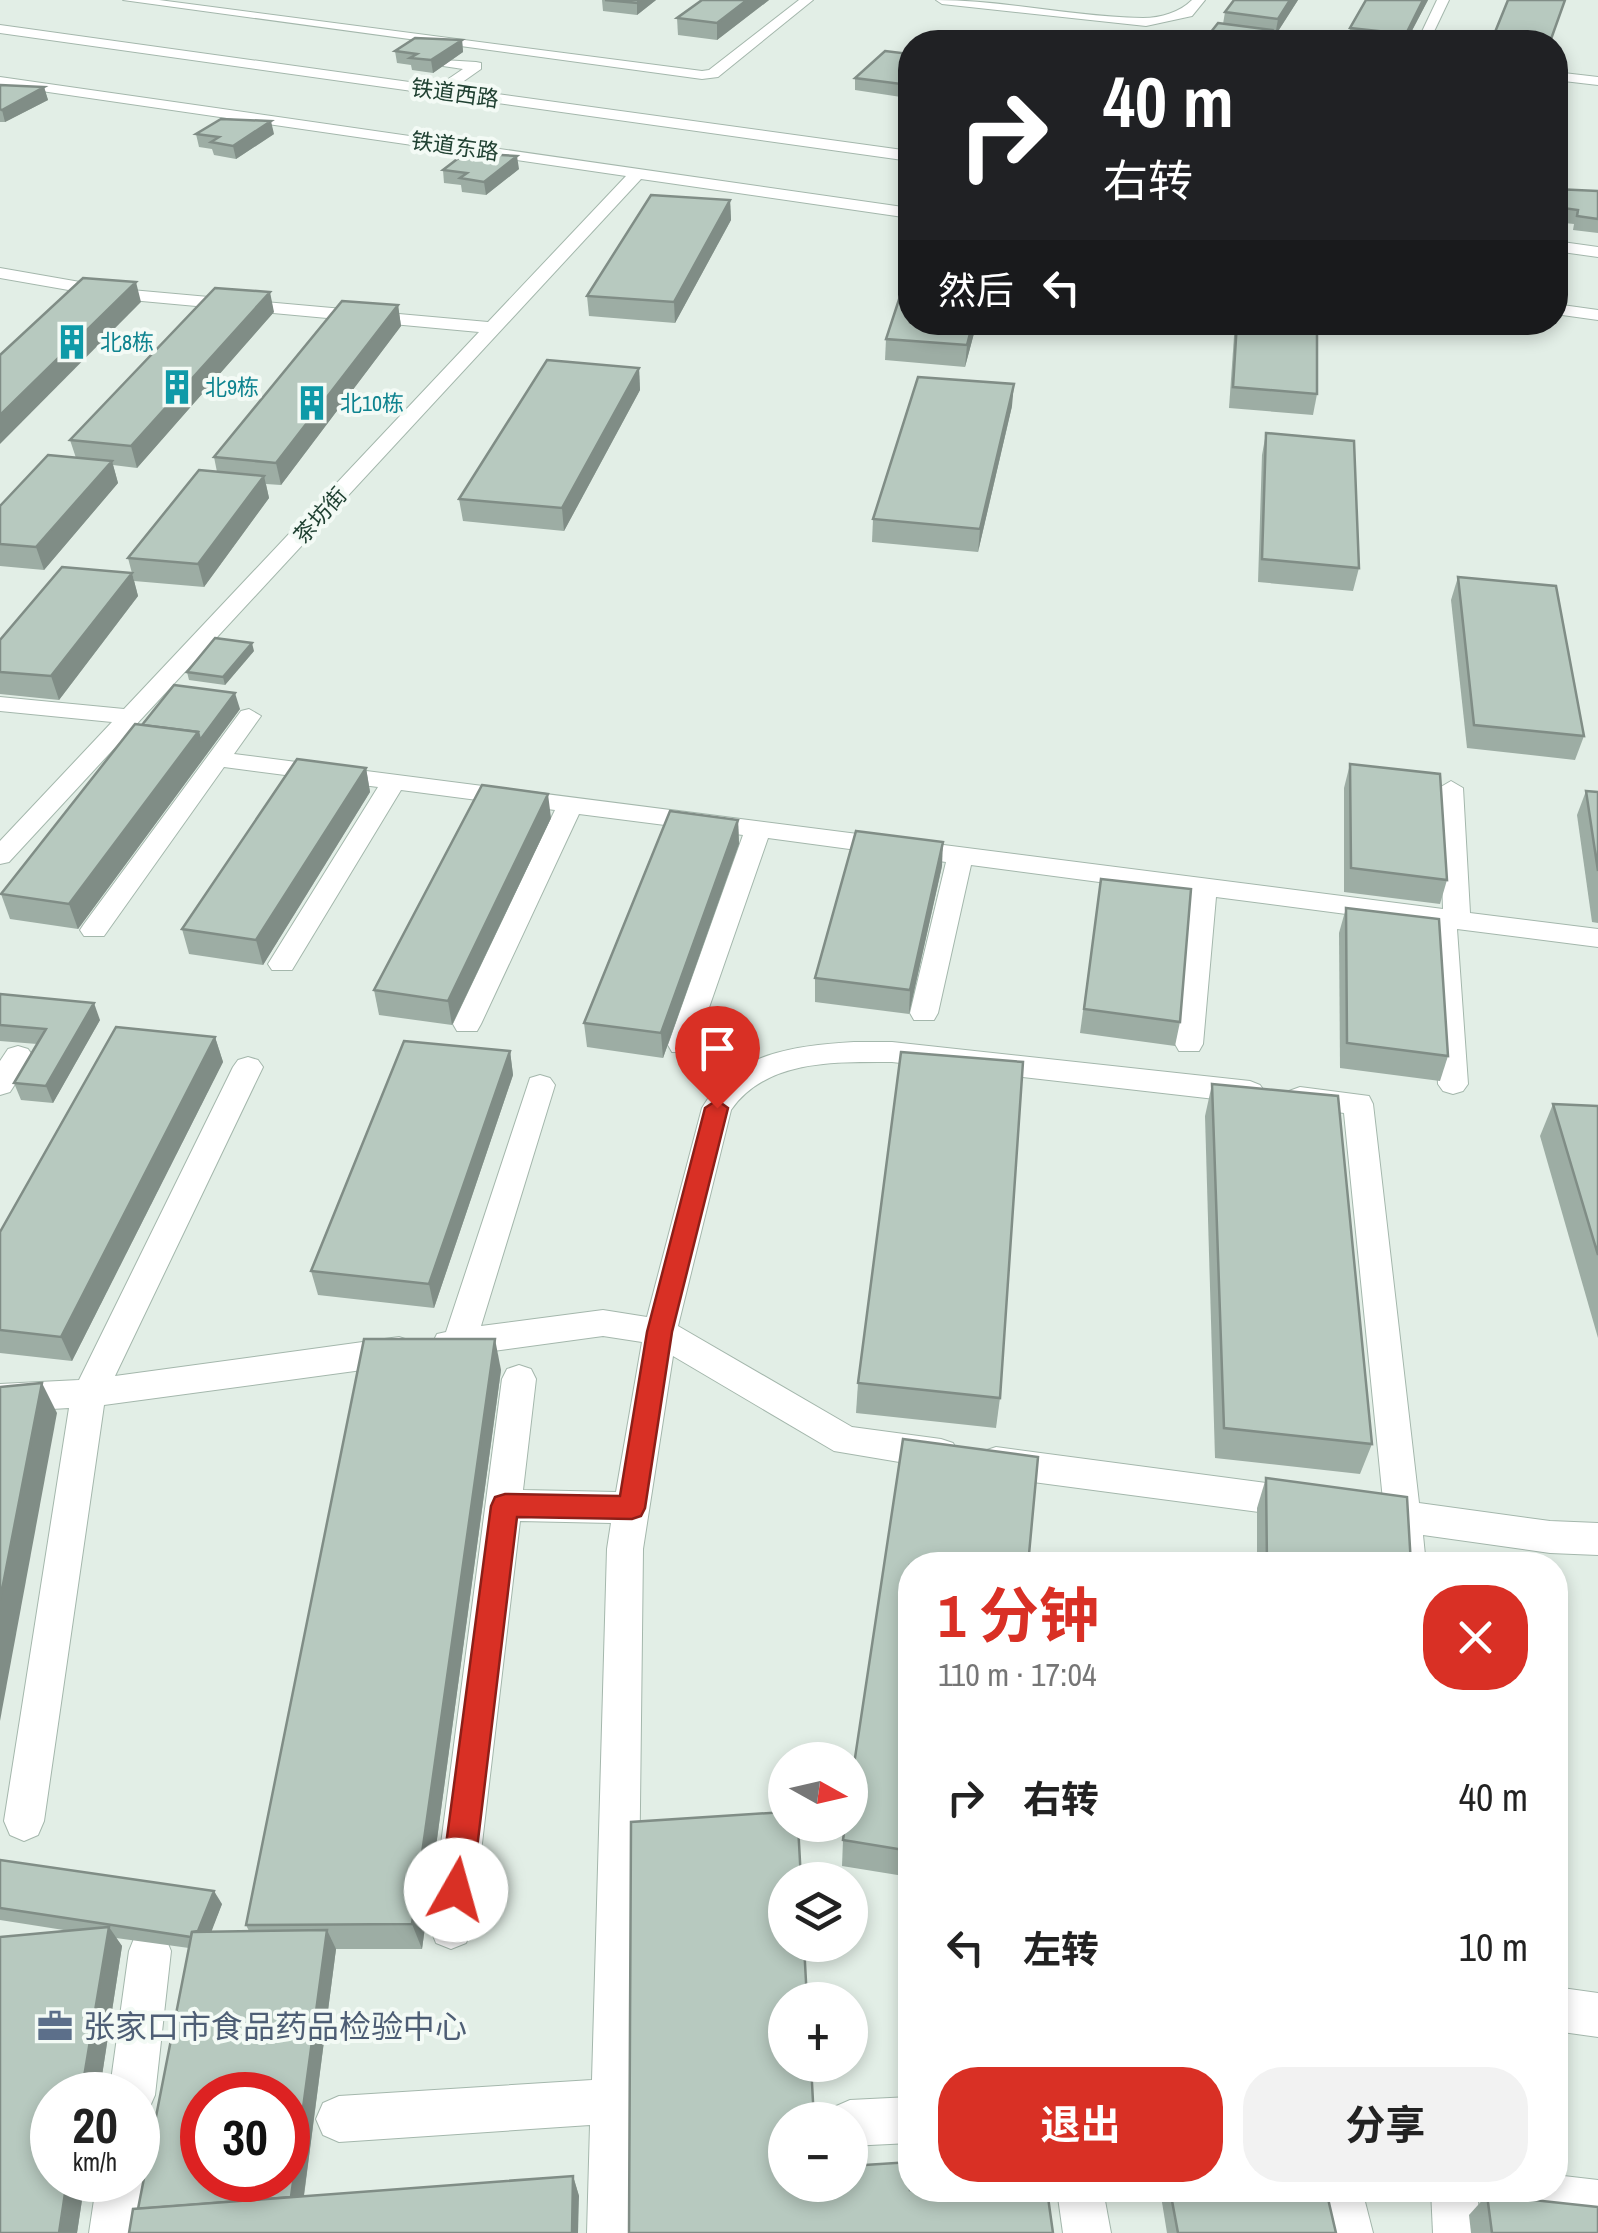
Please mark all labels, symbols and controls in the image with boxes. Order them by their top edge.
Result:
text: 40 m [1103,55,1234,149]
icon: right [938,70,1068,200]
street label: 铁道西路 [409,72,501,114]
street label: 铁道东路 [409,125,501,167]
text: 右转 [1103,150,1193,211]
icon: left [1034,260,1089,315]
text: 然后 [938,265,1014,316]
building icon: 北8栋 [53,323,91,361]
place label: 北8栋 [100,327,154,357]
building icon: 北9栋 [158,368,196,406]
place label: 北9栋 [205,372,259,402]
building icon: 北10栋 [293,384,331,422]
place label: 北10栋 [340,388,404,418]
street label: 茶坊街 [287,480,353,550]
pin [675,1006,760,1109]
icon: arrive [690,1021,745,1076]
text: 1 分钟 [938,1575,1099,1656]
button: close [1423,1585,1528,1690]
text: 110 m · 17:04 [938,1653,1097,1696]
north arrow [768,1742,868,1842]
map controls [768,1742,868,2202]
icon: right [938,1770,993,1825]
text: 40 m [1459,1772,1528,1823]
text: 右转 [1023,1774,1099,1825]
position arrow [404,1838,508,1942]
button: layers [768,1862,868,1962]
icon: left [938,1920,993,1975]
text: 10 m [1459,1922,1528,1973]
text: 左转 [1023,1924,1099,1975]
button: + [768,1982,868,2082]
place label: 张家口市食品药品检验中心 [83,2005,467,2048]
office icon: 张家口市食品药品检验中心 [36,2007,74,2045]
button: 退出 [938,2067,1223,2182]
button: 分享 [1243,2067,1528,2182]
speed limit sign: 30 [180,2072,310,2202]
text: 20 [72,2091,118,2159]
button: − [768,2102,868,2202]
text: km/h [73,2145,117,2179]

